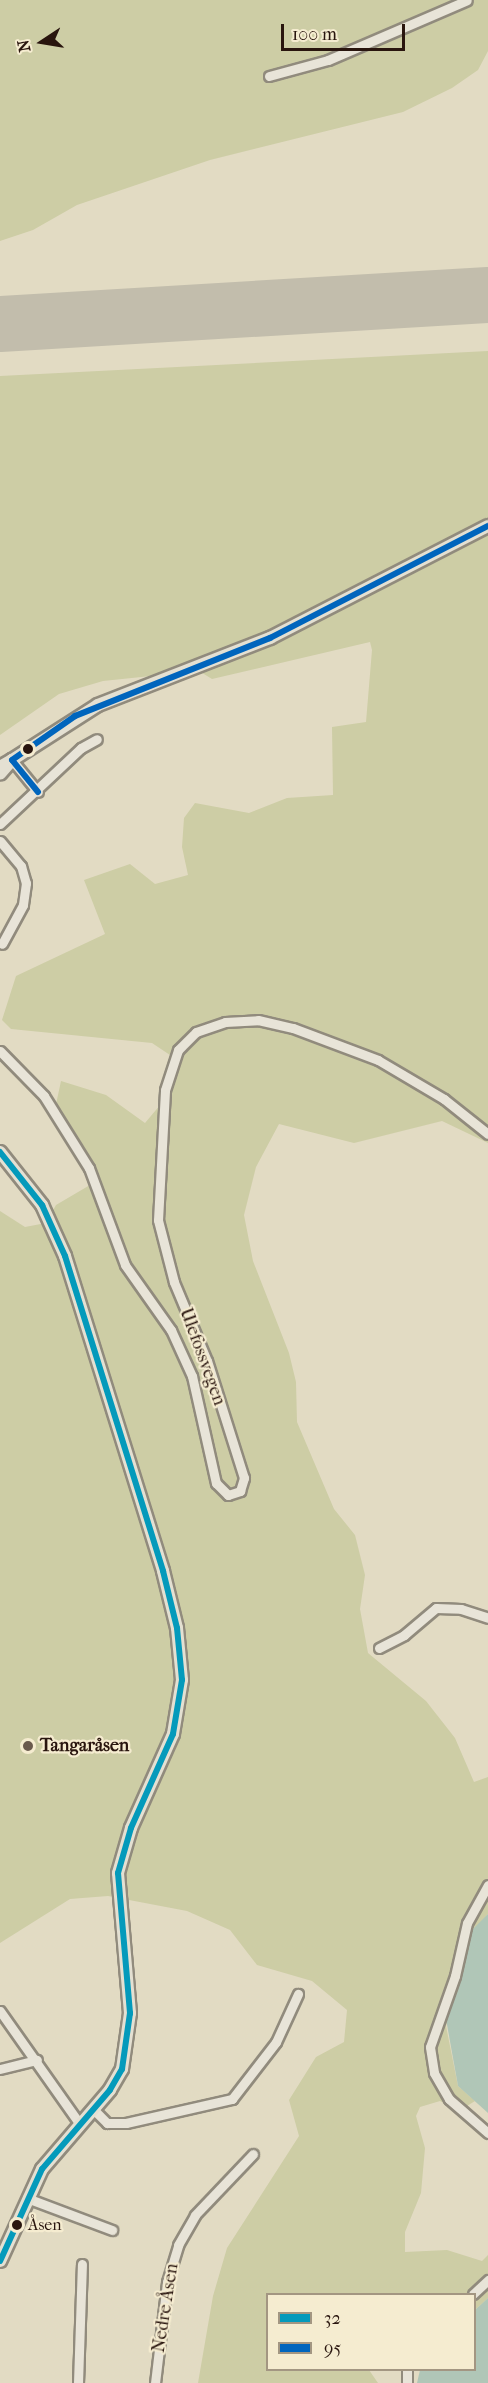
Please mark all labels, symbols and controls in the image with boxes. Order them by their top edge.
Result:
north arrow [12,12,72,72]
scale bar [284,12,408,50]
text: 100 m [292,24,337,45]
text: N [13,38,34,54]
unlabelled marker [22,743,34,755]
street label: Ulefossvegen [174,1305,230,1409]
place label: Tangaråsen [40,1735,129,1757]
marker: Tangaråsen [21,1739,35,1753]
place label: Åsen [28,2215,61,2235]
marker: Åsen [11,2219,23,2231]
street label: Nedre Åsen [148,2262,184,2354]
legend [266,2293,476,2371]
text: 32 [324,2308,341,2329]
text: 95 [324,2338,341,2359]

